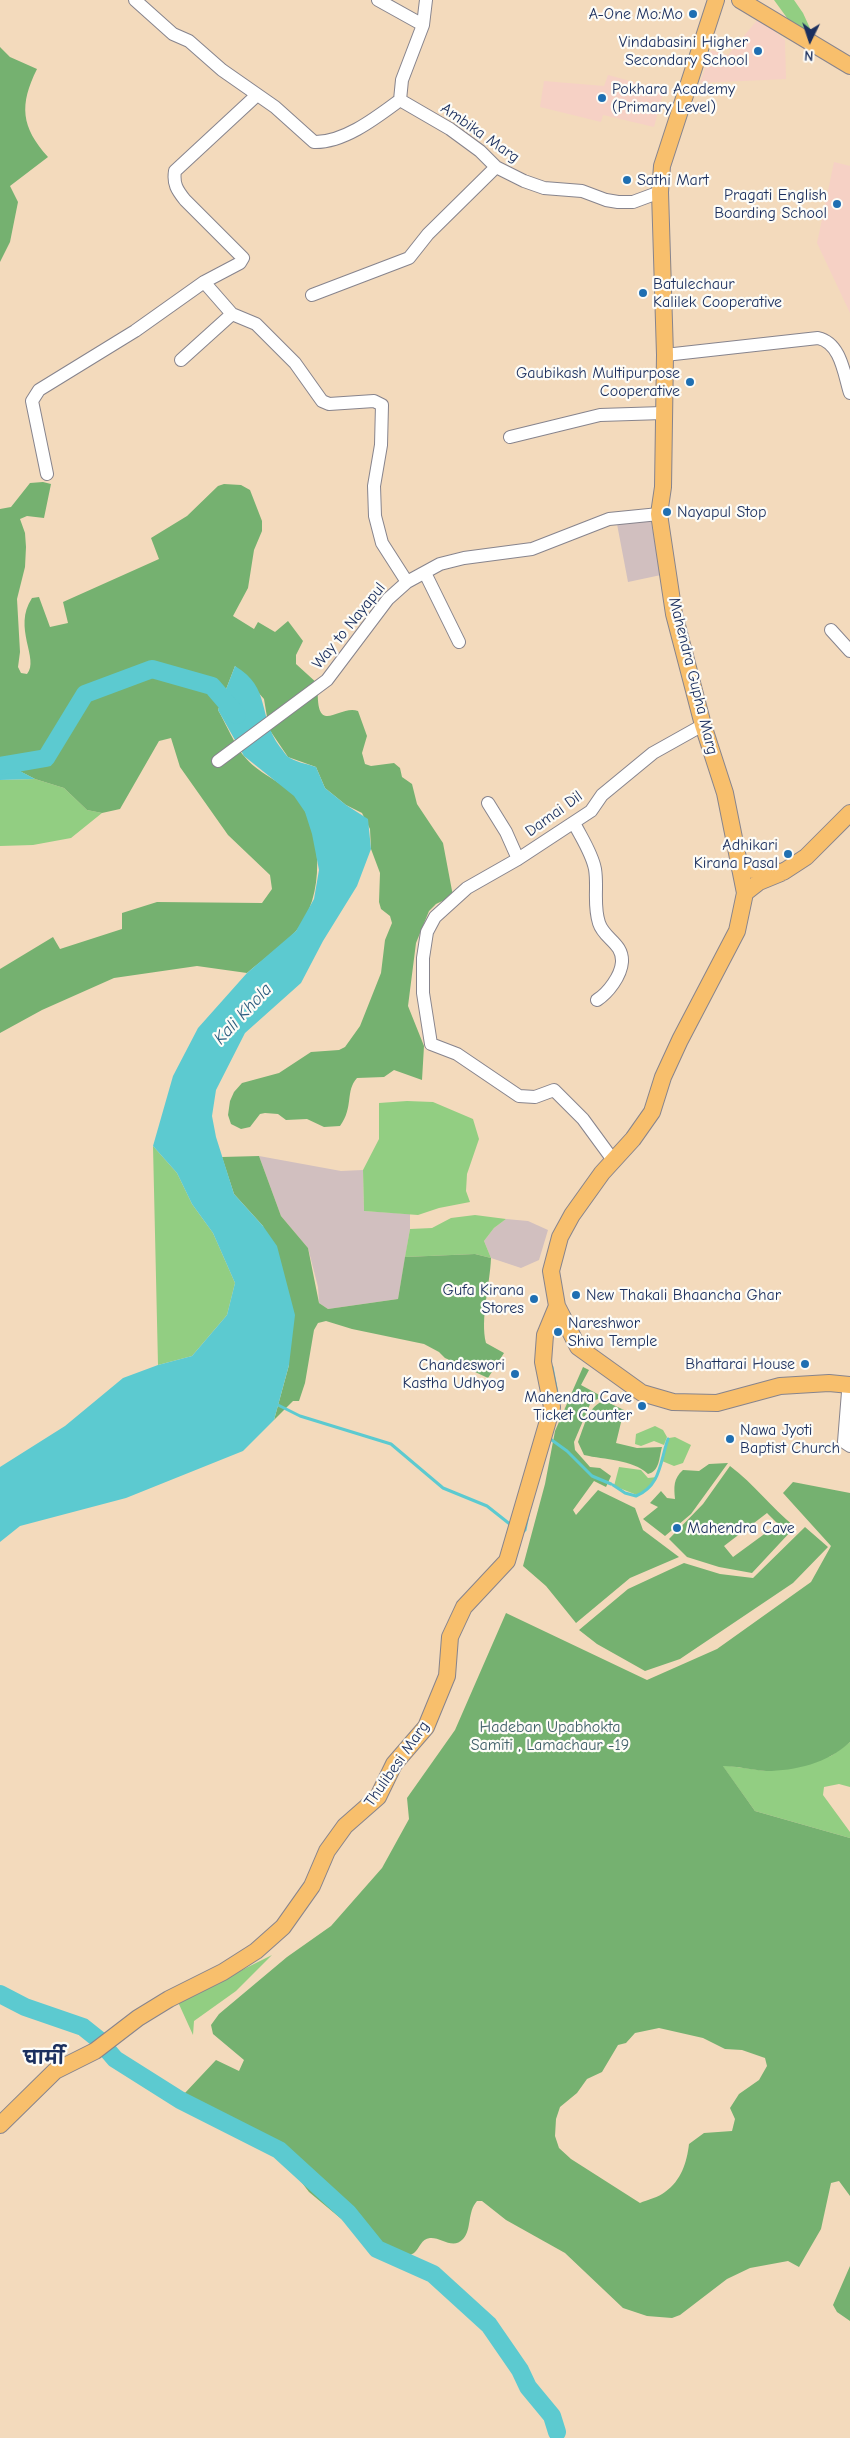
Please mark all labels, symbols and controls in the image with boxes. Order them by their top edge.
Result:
place label: A-One Mo:Mo [589,4,683,24]
marker: A-One Mo:Mo [687,8,699,20]
north arrow [785,15,835,65]
place label: Vindabasini Higher Secondary School [619,32,748,70]
marker: Vindabasini Higher Secondary School [752,45,764,57]
text: N [804,47,814,64]
place label: Pokhara Academy (Primary Level) [612,79,735,117]
marker: Pokhara Academy (Primary Level) [596,92,608,104]
street label: Ambika Marg [437,99,523,167]
place label: Sathi Mart [637,170,709,190]
marker: Sathi Mart [621,174,633,186]
place label: Pragati English Boarding School [714,185,827,223]
marker: Pragati English Boarding School [831,198,843,210]
place label: Batulechaur Kalilek Cooperative [653,274,782,312]
marker: Batulechaur Kalilek Cooperative [637,287,649,299]
place label: Gaubikash Multipurpose Cooperative [516,363,680,401]
marker: Gaubikash Multipurpose Cooperative [684,376,696,388]
place label: Nayapul Stop [677,502,766,522]
marker: Nayapul Stop [661,506,673,518]
street label: Way to Nayapul [308,579,390,673]
street label: Mahendra Gupha Marg [664,595,722,757]
street label: Damai Dil [522,787,586,841]
place label: Adhikari Kirana Pasal [694,835,778,873]
marker: Adhikari Kirana Pasal [782,848,794,860]
water label: Kali Khola [209,979,277,1049]
place label: Gufa Kirana Stores [443,1280,524,1318]
place label: New Thakali Bhaancha Ghar [586,1285,781,1305]
marker: New Thakali Bhaancha Ghar [570,1289,582,1301]
marker: Gufa Kirana Stores [528,1293,540,1305]
place label: Nareshwor Shiva Temple [568,1313,657,1351]
marker: Nareshwor Shiva Temple [552,1326,564,1338]
place label: Bhattarai House [685,1354,795,1374]
place label: Chandeswori Kastha Udhyog [402,1355,505,1393]
marker: Bhattarai House [799,1358,811,1370]
marker: Chandeswori Kastha Udhyog [509,1368,521,1380]
place label: Mahendra Cave Ticket Counter [524,1387,632,1425]
marker: Mahendra Cave Ticket Counter [636,1400,648,1412]
place label: Nawa Jyoti Baptist Church [740,1420,840,1458]
marker: Nawa Jyoti Baptist Church [724,1433,736,1445]
place label: Mahendra Cave [687,1518,795,1538]
marker: Mahendra Cave [671,1522,683,1534]
street label: Thulibesi Marg [360,1717,434,1811]
park label: Hadeban Upabhokta Samiti , Lamachaur -19 [471,1717,629,1755]
district label: घार्मी [24,2048,64,2070]

